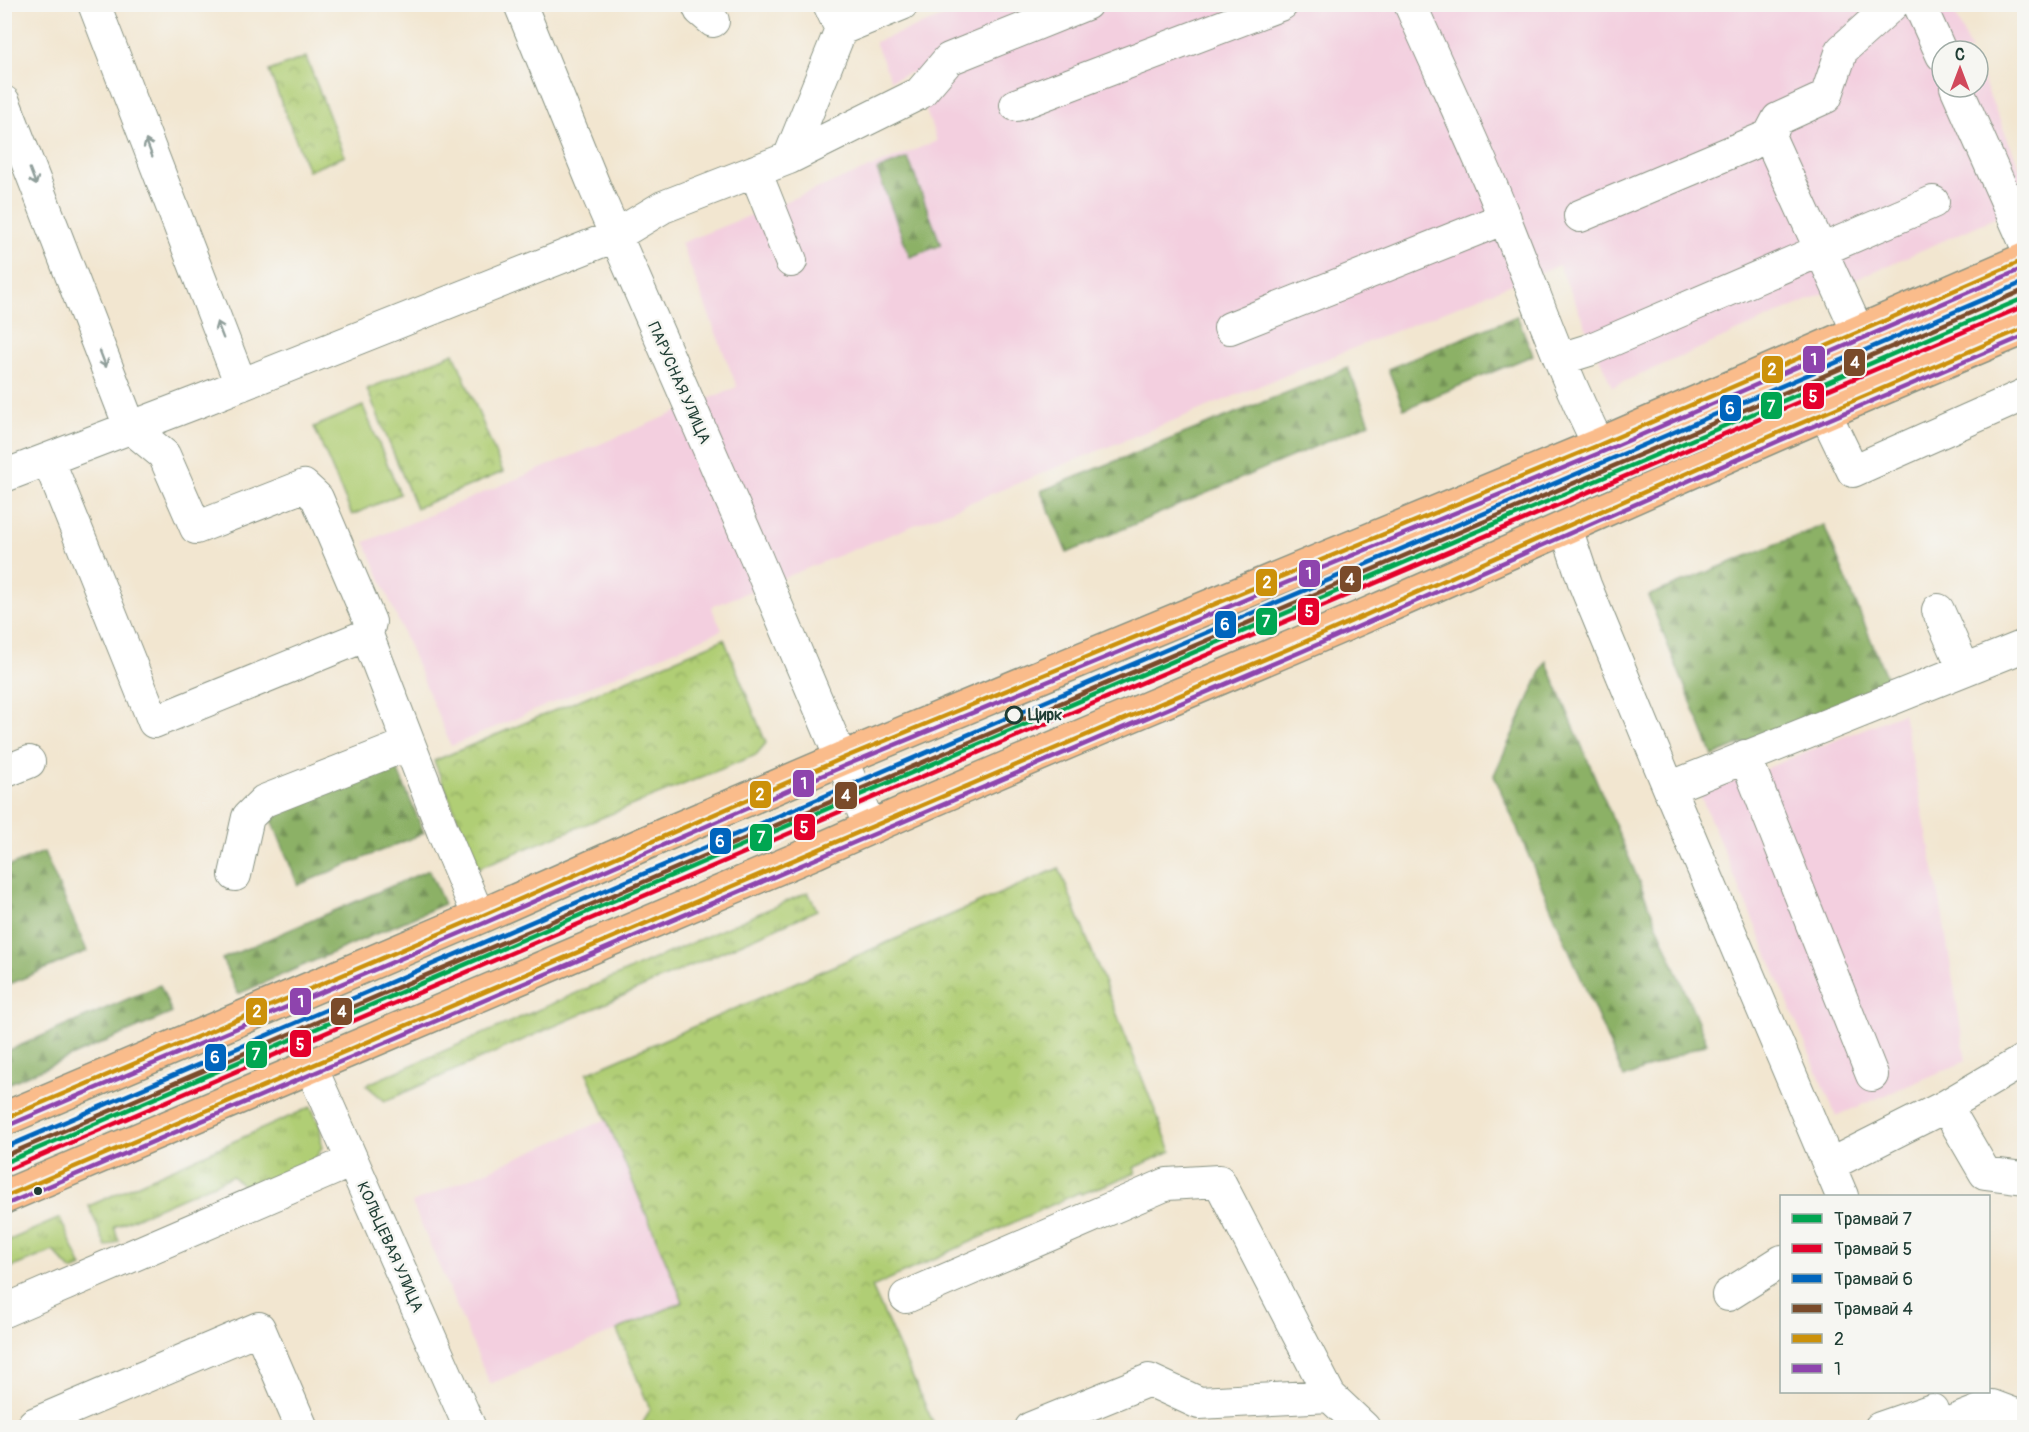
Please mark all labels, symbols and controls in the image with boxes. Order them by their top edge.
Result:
north arrow [1930,39,1990,99]
text: С [1955,45,1965,65]
one-way arrow [143,140,154,158]
one-way arrow [28,167,39,185]
street label: ПАРУСНАЯ УЛИЦА [643,319,715,447]
one-way arrow [214,321,225,340]
line badge: 1 [1802,345,1826,374]
line badge: 4 [1843,348,1866,377]
one-way arrow [98,349,109,368]
text: 1 [1811,350,1817,370]
text: 4 [1850,353,1860,373]
line badge: 2 [1761,355,1784,384]
text: 2 [1768,360,1777,380]
line badge: 5 [1802,382,1825,410]
text: 5 [1809,387,1818,407]
line badge: 7 [1760,391,1783,420]
line badge: 6 [1719,394,1742,422]
text: 7 [1767,397,1776,417]
text: 6 [1725,399,1735,419]
line badge: 1 [1298,559,1321,588]
text: 1 [1306,564,1312,584]
line badge: 4 [1339,565,1362,593]
line badge: 2 [1255,568,1278,597]
text: 4 [1345,570,1355,590]
text: 2 [1263,573,1272,593]
line badge: 5 [1297,597,1320,626]
text: 5 [1305,602,1314,622]
line badge: 7 [1255,607,1278,636]
line badge: 6 [1214,610,1237,639]
text: 7 [1262,612,1271,632]
text: 6 [1220,615,1230,635]
place label: Цирк [1028,705,1062,725]
marker: Цирк [1005,706,1023,724]
line badge: 1 [792,769,815,798]
text: 1 [801,774,807,794]
line badge: 2 [749,780,772,809]
line badge: 4 [834,781,858,810]
text: 2 [756,785,765,805]
text: 4 [841,786,851,806]
line badge: 5 [793,813,816,841]
text: 5 [800,818,809,838]
line badge: 7 [749,823,773,852]
line badge: 6 [709,827,732,855]
text: 7 [757,828,766,848]
text: 6 [715,832,725,852]
line badge: 1 [289,987,312,1016]
text: 1 [298,992,304,1012]
line badge: 2 [245,997,268,1026]
line badge: 4 [330,997,353,1026]
text: 2 [253,1002,262,1022]
text: 4 [337,1002,347,1022]
line badge: 5 [289,1029,312,1058]
text: 5 [296,1035,305,1055]
line badge: 7 [245,1040,268,1069]
line badge: 6 [204,1043,227,1072]
text: 7 [252,1045,261,1065]
text: 6 [210,1048,220,1068]
street label: КОЛЬЦЕВАЯ УЛИЦА [352,1179,428,1315]
unlabelled marker [32,1185,44,1197]
legend [1780,1195,1990,1393]
text: Трамвай 7 [1834,1208,1912,1231]
text: Трамвай 5 [1834,1238,1912,1261]
text: Трамвай 6 [1834,1268,1913,1291]
text: Трамвай 4 [1834,1298,1913,1321]
text: 2 [1834,1328,1844,1351]
text: 1 [1834,1358,1841,1381]

